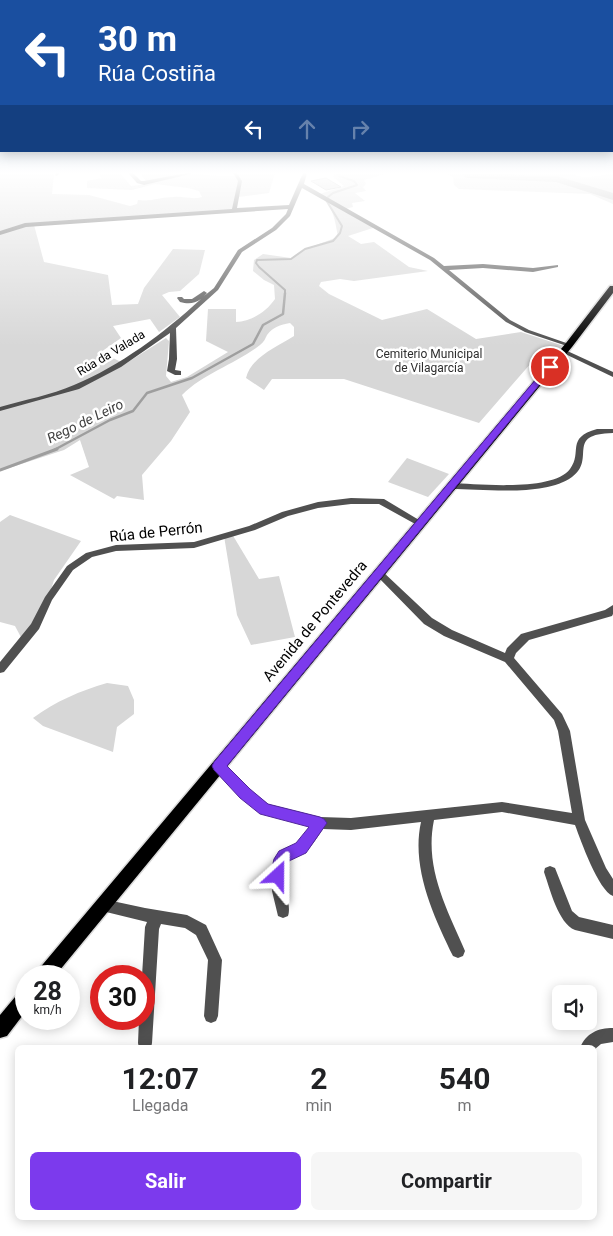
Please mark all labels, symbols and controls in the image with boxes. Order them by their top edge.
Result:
text: 30 m [98,19,177,60]
icon: left [15,20,80,85]
text: Rúa Costiña [98,61,216,86]
icon: left [240,115,268,143]
icon: ahead [293,115,321,143]
icon: right [346,115,374,143]
street label: Rúa da Valada [75,327,147,379]
pin [529,346,571,388]
park label: Cemiterio Municipal de Vilagarcía [376,347,482,375]
icon: arrive [536,353,564,381]
water label: Rego de Leiro [44,396,126,446]
street label: Rúa de Perrón [108,518,204,546]
street label: Avenida de Pontevedra [259,557,371,685]
position arrow [251,849,303,901]
speed limit sign: 30 [90,965,155,1030]
text: 28 [33,977,62,1006]
map controls [552,985,597,1030]
button: sound [552,985,597,1030]
text: km/h [33,1003,62,1017]
text: 12:07 [122,1061,199,1096]
text: 2 [310,1061,327,1096]
text: 540 [439,1061,490,1096]
text: Llegada [132,1096,188,1115]
text: min [305,1096,332,1115]
text: m [458,1096,472,1115]
button: Salir [30,1152,301,1210]
button: Compartir [311,1152,582,1210]

